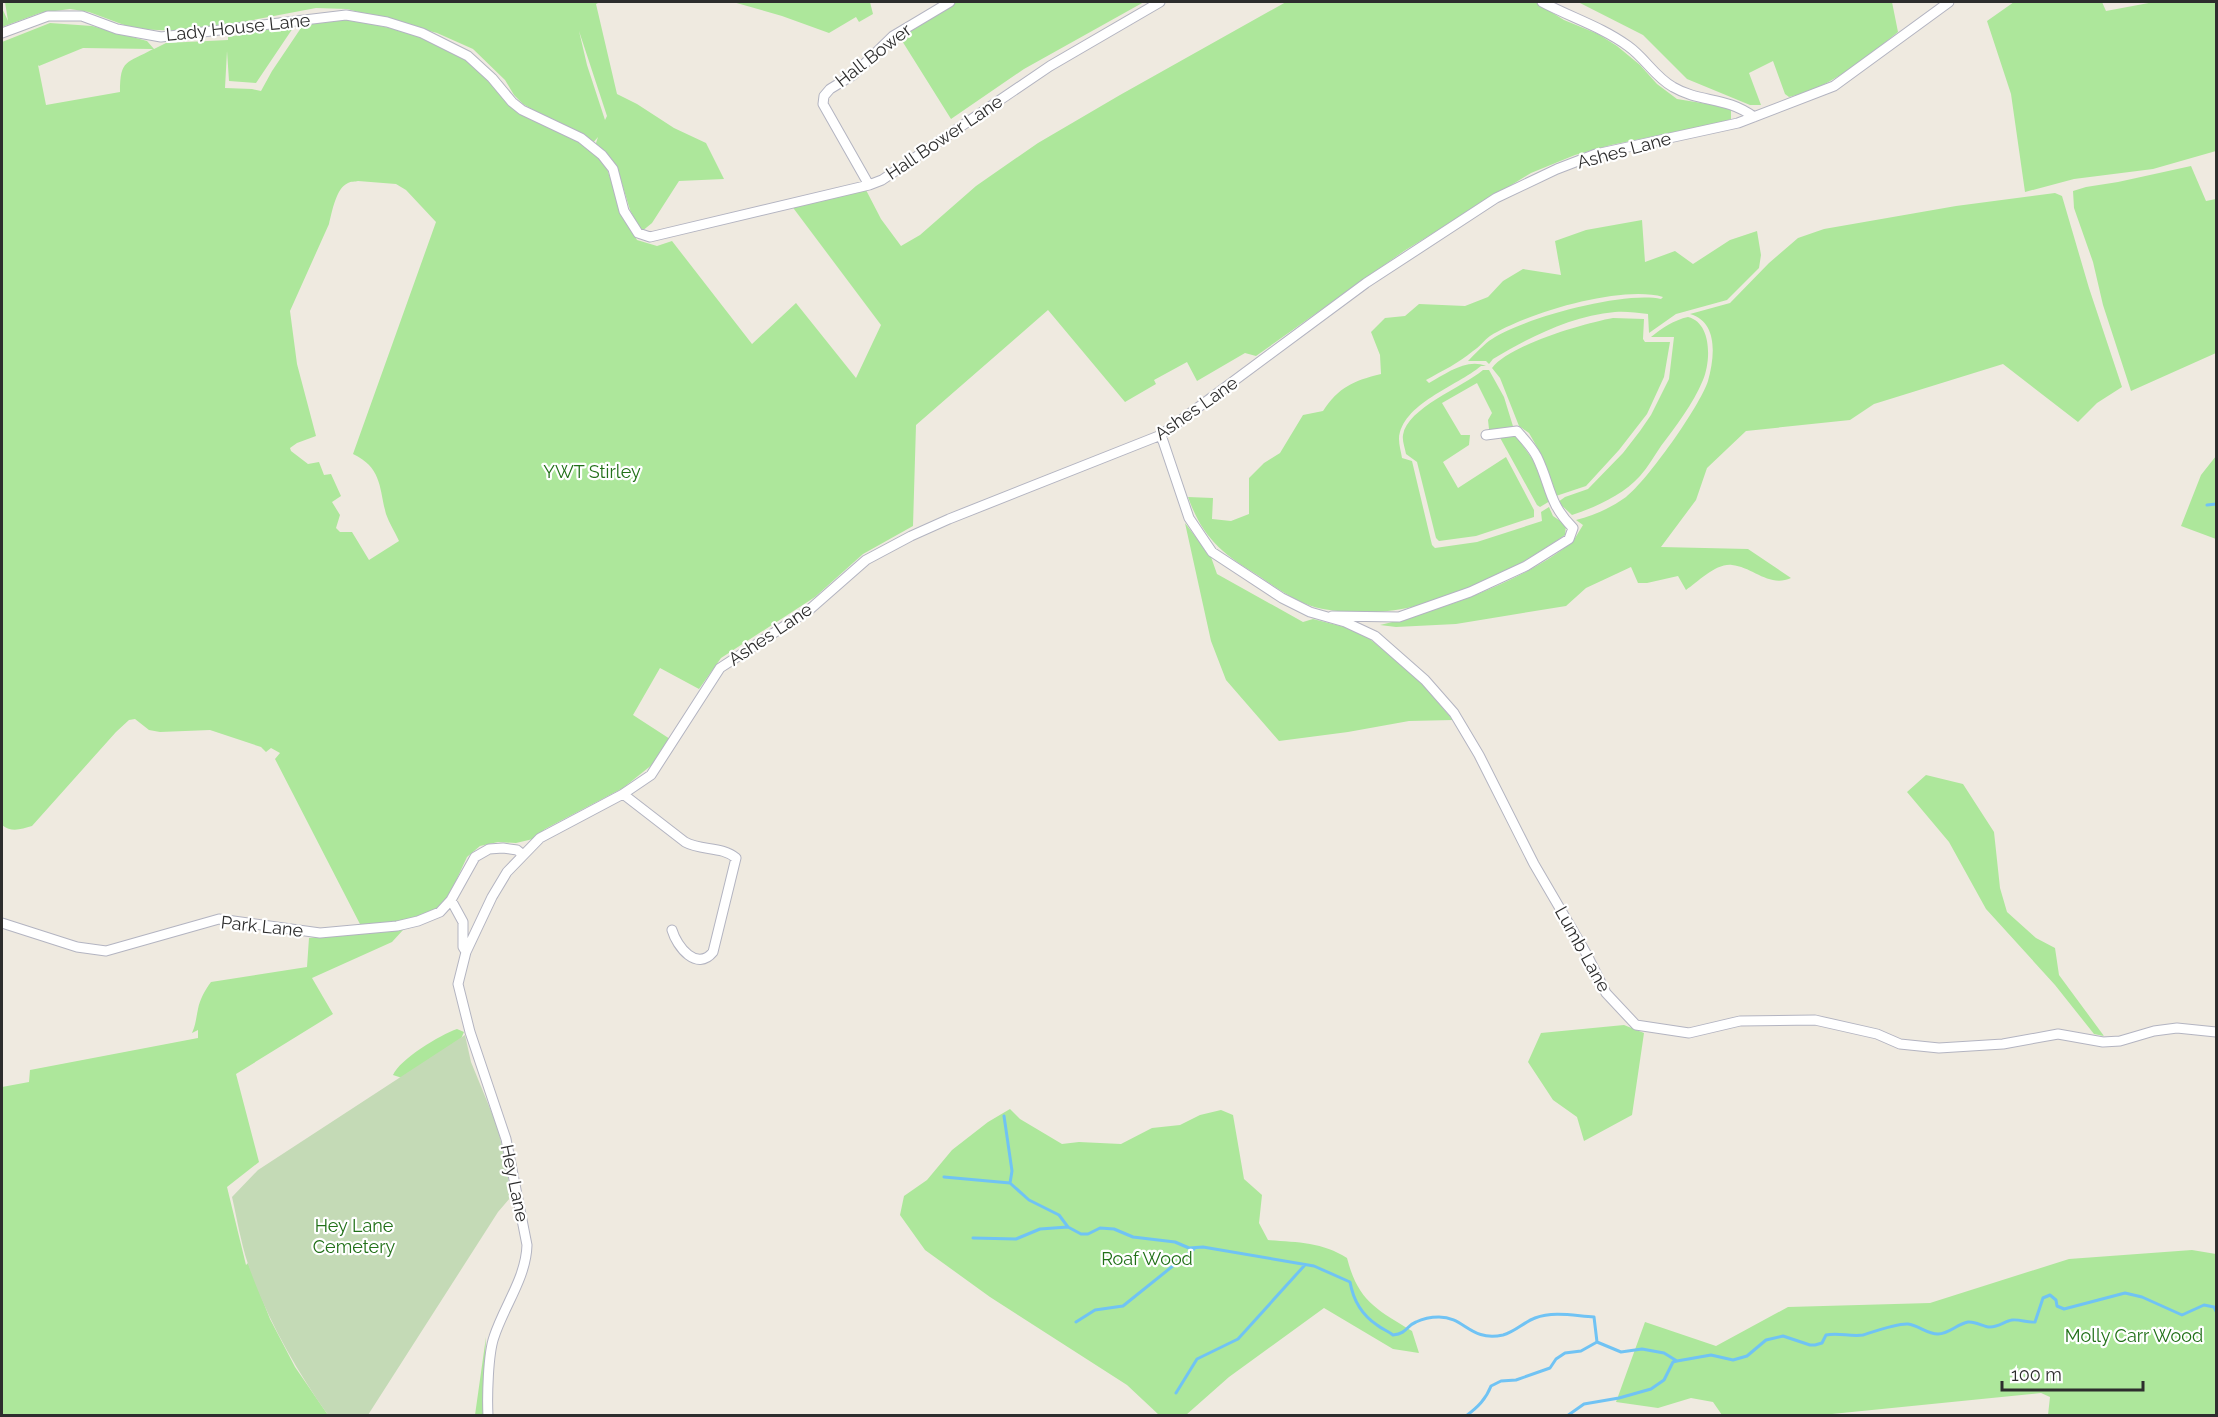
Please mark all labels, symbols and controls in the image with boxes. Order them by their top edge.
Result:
street label: Lady House Lane [165,9,312,45]
street label: Hall Bower [831,18,916,91]
street label: Hall Bower Lane [882,90,1007,184]
street label: Ashes Lane [1575,127,1674,173]
street label: Ashes Lane [1150,371,1242,444]
park label: YWT Stirley [543,461,641,482]
street label: Ashes Lane [724,598,816,670]
street label: Lumb Lane [1551,902,1615,996]
street label: Park Lane [220,911,305,941]
street label: Hey Lane [497,1142,534,1224]
park label: Hey Lane Cemetery [313,1215,395,1257]
park label: Roaf Wood [1101,1248,1193,1269]
park label: Molly Carr Wood [2065,1325,2203,1346]
scale bar [2002,1354,2143,1392]
text: 100 m [2011,1364,2062,1385]

